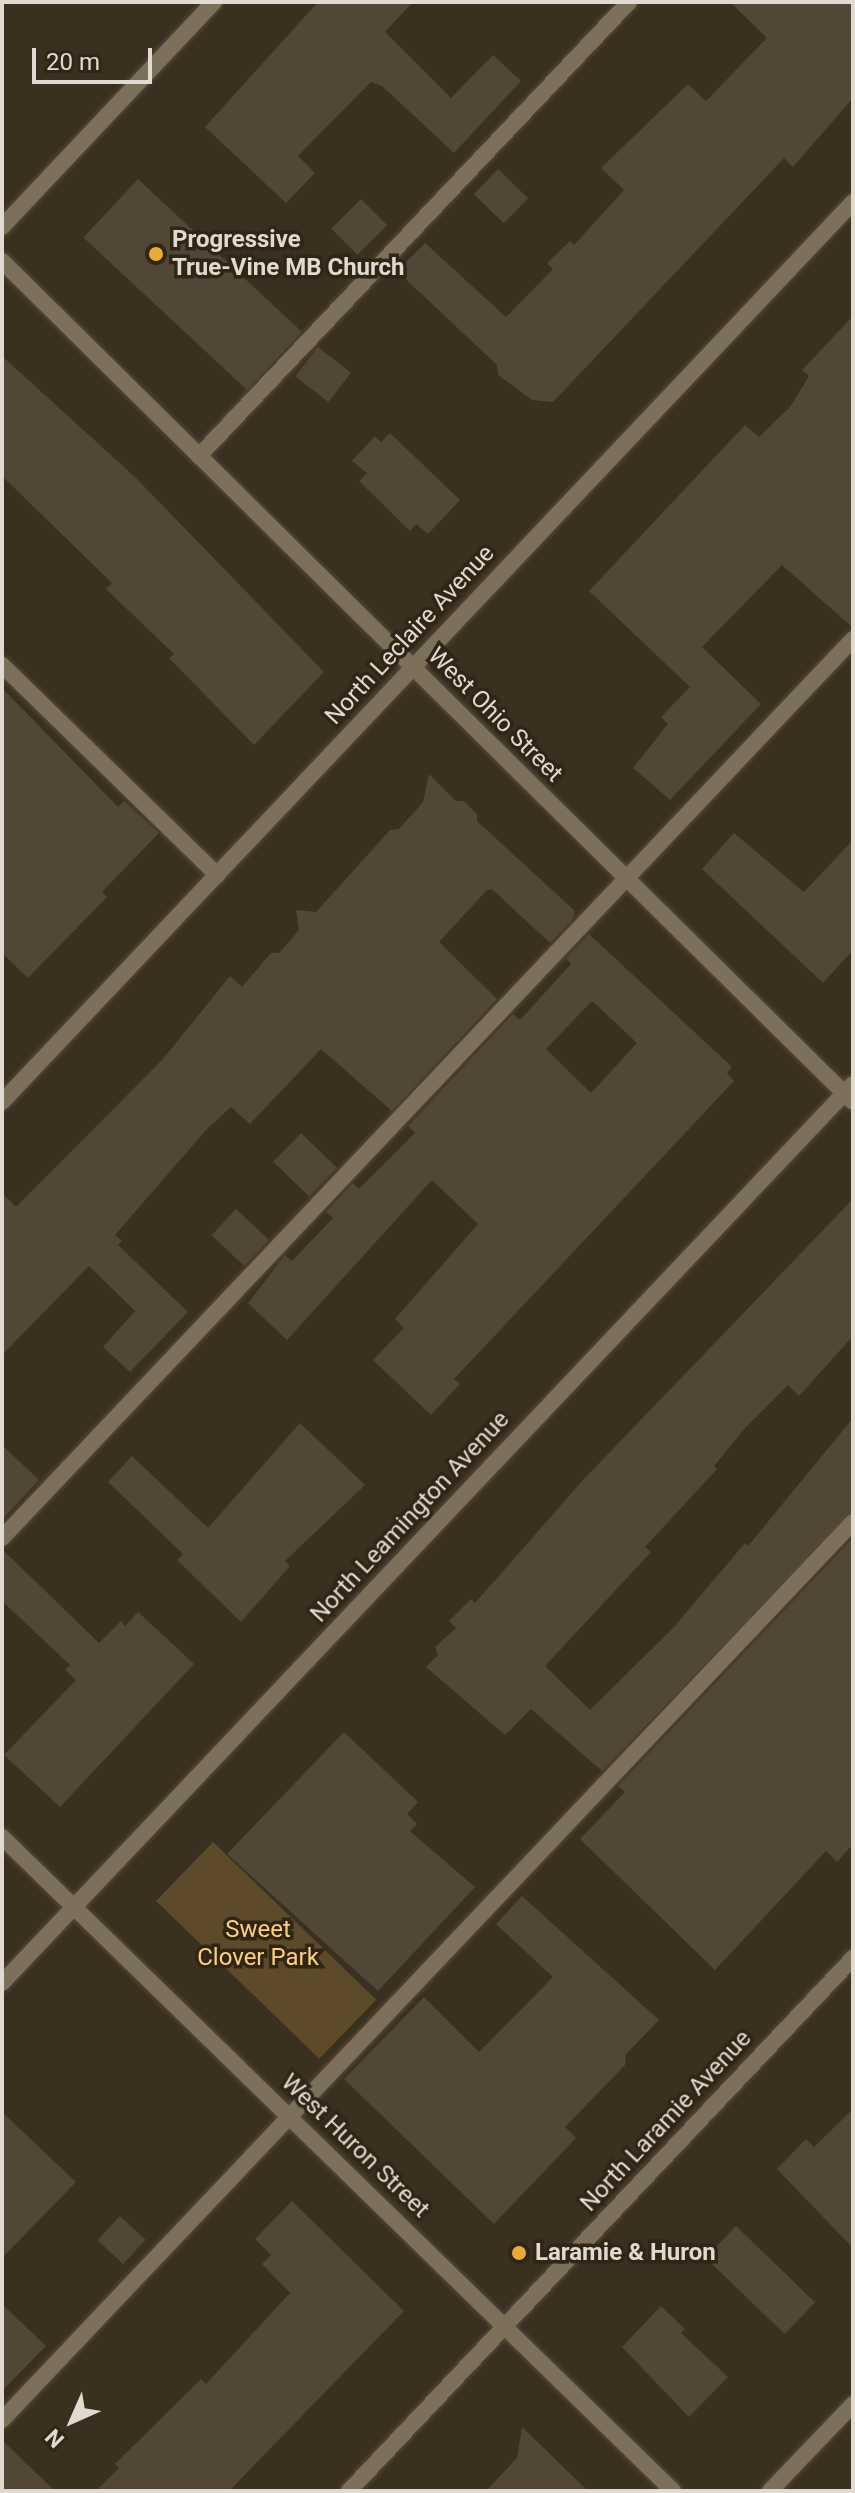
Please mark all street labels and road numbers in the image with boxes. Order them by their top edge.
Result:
street label: North Leclaire Avenue [319,539,501,731]
street label: West Ohio Street [422,642,568,788]
street label: North Leamington Avenue [305,1406,515,1628]
street label: North Laramie Avenue [575,2024,757,2218]
street label: West Huron Street [275,2068,435,2224]

